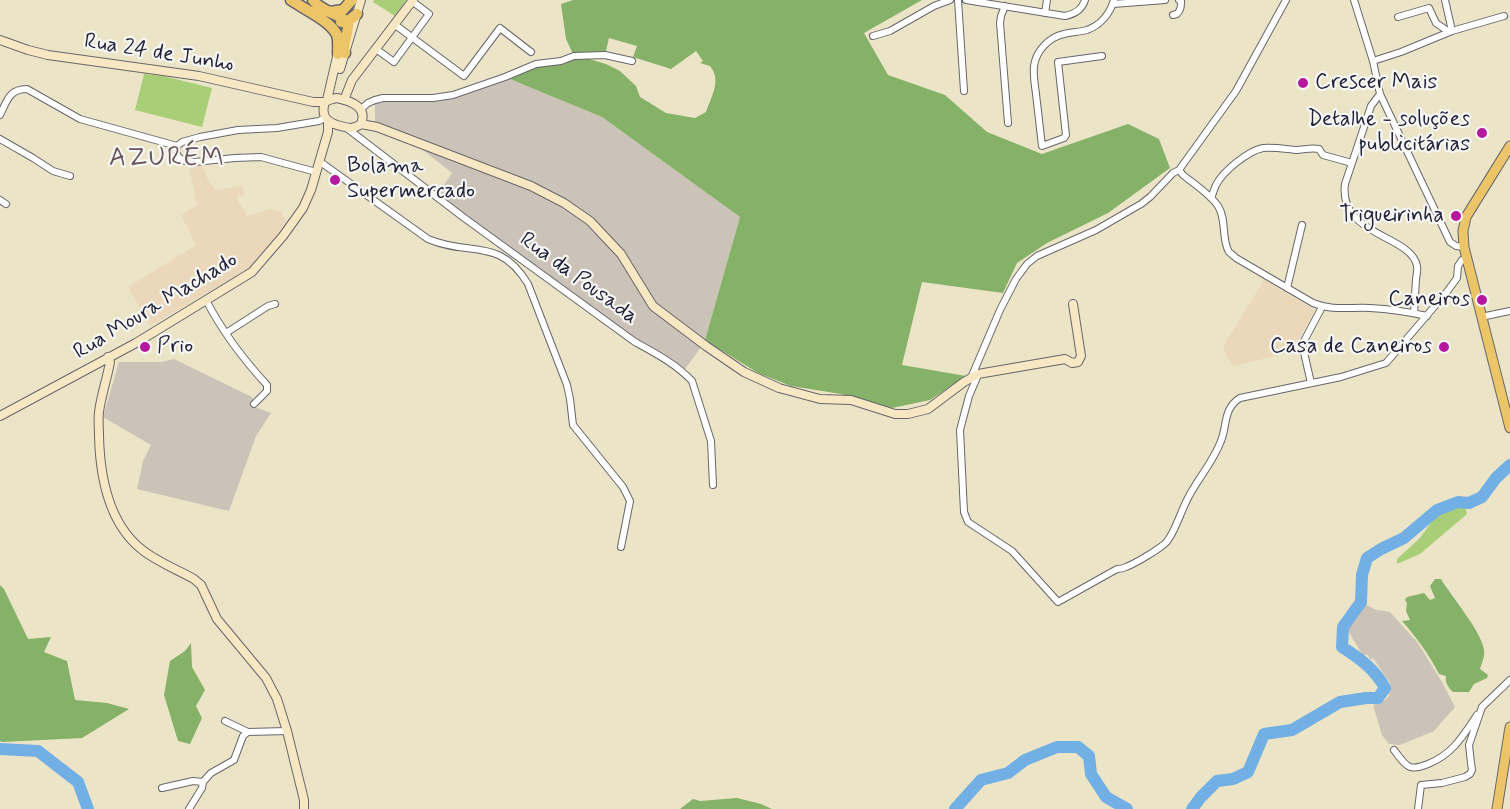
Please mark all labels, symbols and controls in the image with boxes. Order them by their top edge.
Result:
street label: Rua 24 de Junho [82,29,236,79]
place label: Crescer Mais [1315,70,1437,96]
marker: Crescer Mais [1296,76,1310,90]
place label: Detalhe - soluções publicitárias [1308,107,1470,158]
marker: Detalhe - soluções publicitárias [1475,126,1489,140]
district label: AZURÉM [109,144,225,176]
place label: Bolama Supermercado [347,154,475,206]
marker: Bolama Supermercado [328,173,342,187]
place label: Trigueirinha [1339,203,1444,229]
marker: Trigueirinha [1449,209,1463,223]
street label: Rua da Pousada [514,227,642,331]
street label: Rua Moura Machado [69,248,243,366]
place label: Caneiros [1388,287,1470,313]
marker: Caneiros [1475,293,1489,307]
place label: Prio [157,334,193,360]
place label: Casa de Caneiros [1270,334,1432,360]
marker: Prio [138,340,152,354]
marker: Casa de Caneiros [1437,340,1451,354]

